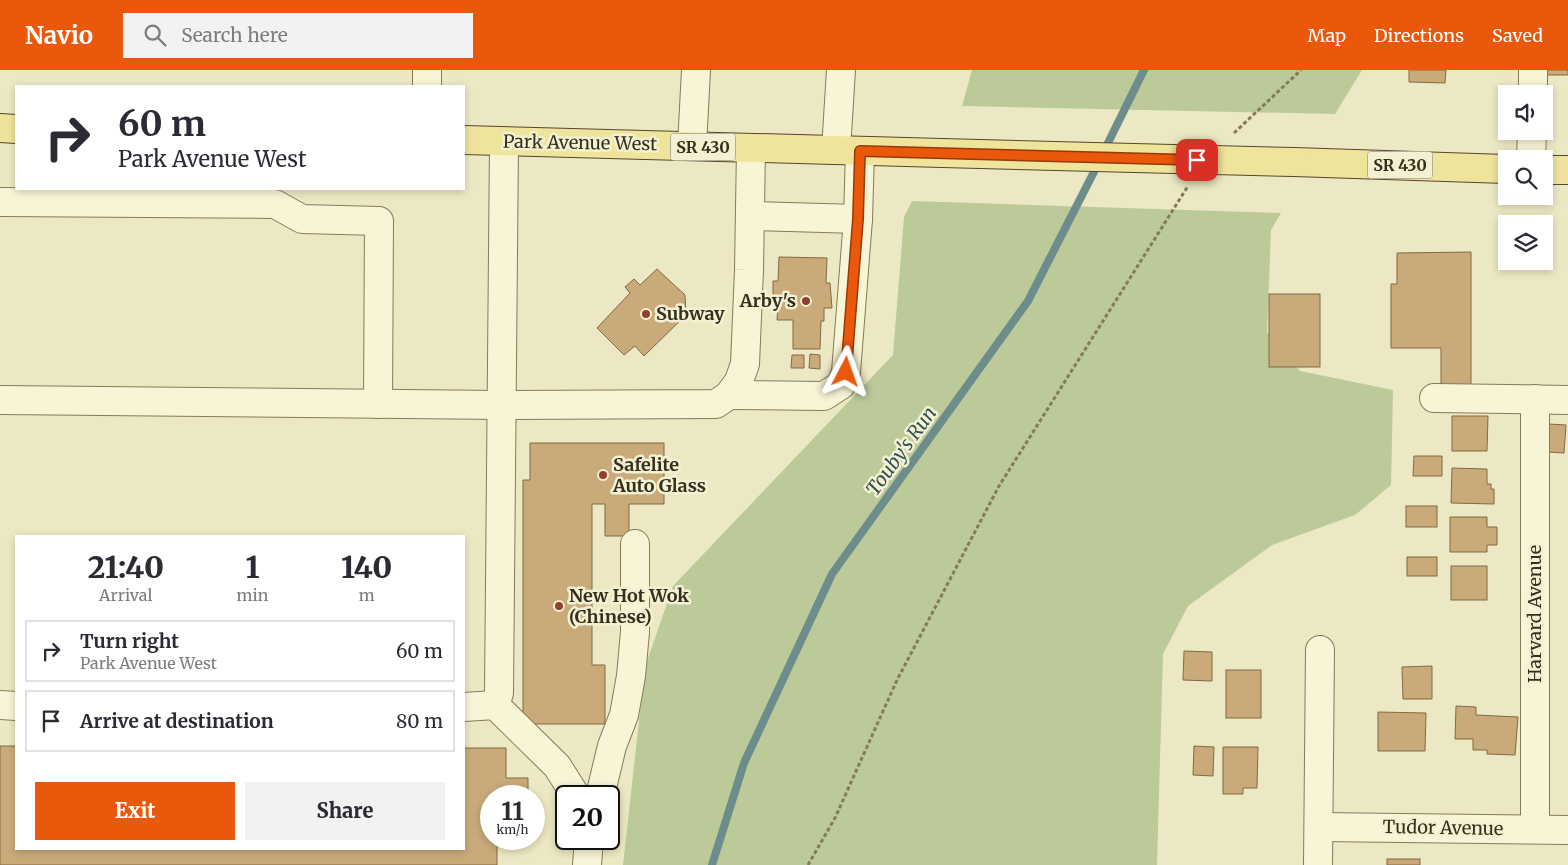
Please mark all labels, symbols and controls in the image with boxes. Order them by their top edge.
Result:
search box [123,13,473,58]
text: Navio [25,20,93,51]
icon: search [141,21,169,49]
text: Search here [181,23,288,47]
text: Map [1308,24,1346,47]
text: Directions [1374,24,1464,47]
text: Saved [1492,24,1543,47]
map controls [1498,85,1553,270]
button: sound [1498,85,1553,140]
text: 60 m [118,102,206,146]
icon: right [35,105,100,170]
street label: Park Avenue West [503,130,657,155]
road number: SR 430 [670,134,736,160]
pin [1176,139,1218,181]
text: Park Avenue West [118,145,307,173]
icon: arrive [1183,146,1211,174]
button: search [1498,150,1553,205]
road number: SR 430 [1368,152,1432,178]
button: layers [1498,215,1553,270]
place label: Arby's [739,289,796,312]
marker: Arby's [800,295,812,307]
place label: Subway [656,302,725,325]
marker: Subway [640,308,652,320]
position arrow [819,345,871,397]
water label: Touby's Run [861,402,941,500]
place label: Safelite Auto Glass [612,453,706,497]
marker: Safelite Auto Glass [597,469,609,481]
street label: Harvard Avenue [1523,545,1546,683]
text: 21:40 [88,548,164,586]
text: 1 [245,548,259,586]
text: 140 [341,548,392,586]
place label: New Hot Wok (Chinese) [569,584,689,628]
text: Arrival [99,585,153,605]
text: min [237,585,268,605]
text: m [359,585,375,605]
marker: New Hot Wok (Chinese) [553,600,565,612]
text: Turn right [80,629,179,653]
icon: right [37,637,65,665]
text: 60 m [396,639,443,663]
text: Park Avenue West [80,653,217,673]
icon: arrive [37,707,65,735]
text: Arrive at destination [80,709,274,733]
text: 80 m [396,709,443,733]
button: Exit [35,782,235,840]
button: Share [245,782,445,840]
speed limit sign: 20 [555,785,620,850]
text: 11 [501,795,524,827]
street label: Tudor Avenue [1383,815,1503,840]
text: km/h [497,822,528,837]

